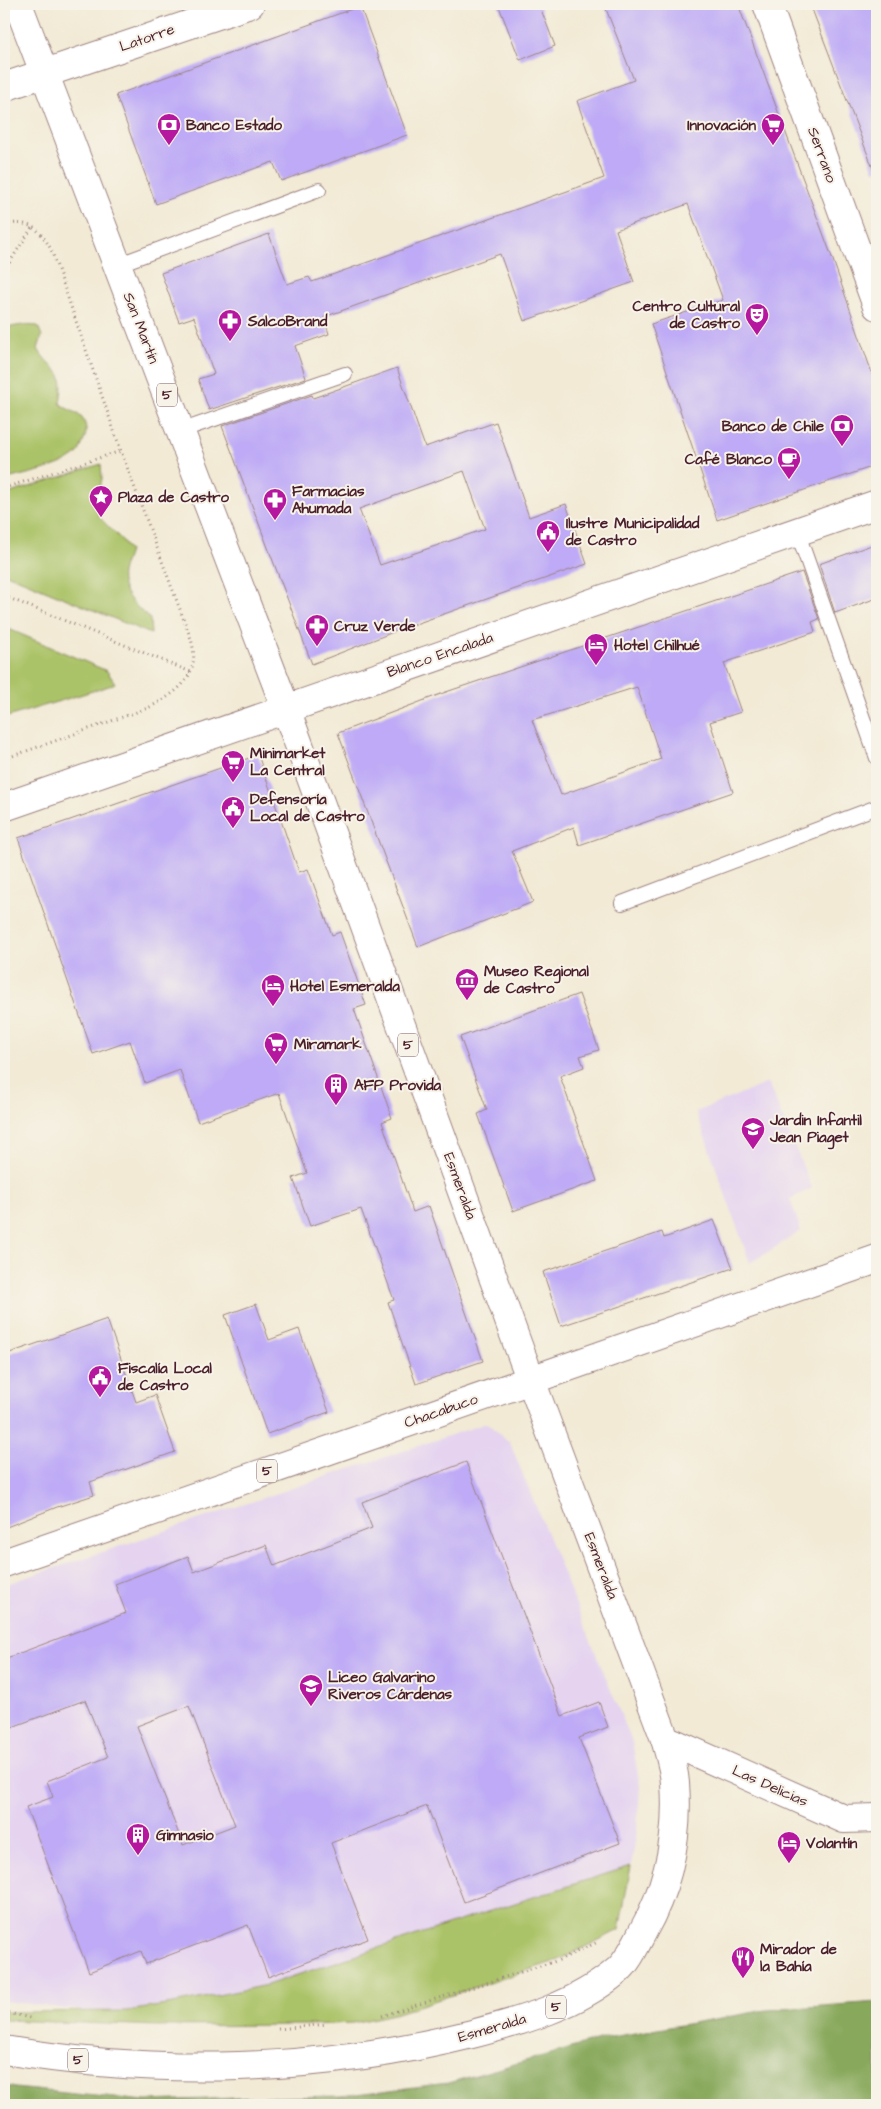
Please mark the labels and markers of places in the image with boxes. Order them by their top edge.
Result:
bank icon: Banco Estado [156,112,182,146]
supermarket icon: Innovación [760,112,786,146]
place label: Banco Estado [186,115,283,136]
place label: Innovación [687,115,756,136]
place label: Centro Cultural de Castro [632,296,741,334]
theatre icon: Centro Cultural de Castro [744,302,770,336]
pharmacy icon: SalcoBrand [217,308,243,342]
place label: SalcoBrand [247,311,328,332]
bank icon: Banco de Chile [829,413,855,447]
place label: Banco de Chile [722,416,824,437]
cafe icon: Café Blanco [776,446,802,480]
place label: Café Blanco [685,449,773,470]
place label: Farmacias Ahumada [292,481,365,519]
place icon: Plaza de Castro [88,484,114,518]
place label: Plaza de Castro [118,487,230,508]
pharmacy icon: Farmacias Ahumada [262,487,288,521]
place label: Ilustre Municipalidad de Castro [565,513,700,551]
public building icon: Ilustre Municipalidad de Castro [535,519,561,553]
pharmacy icon: Cruz Verde [304,613,330,647]
place label: Cruz Verde [334,616,416,637]
hotel icon: Hotel Chilhué [583,632,609,666]
place label: Hotel Chilhué [614,635,700,656]
place label: Minimarket La Central [250,743,326,781]
supermarket icon: Minimarket La Central [220,749,246,783]
place label: Defensoría Local de Castro [250,789,365,827]
public building icon: Defensoría Local de Castro [220,795,246,829]
place label: Museo Regional de Castro [483,961,589,999]
museum icon: Museo Regional de Castro [454,967,480,1001]
hotel icon: Hotel Esmeralda [260,973,286,1007]
place label: Hotel Esmeralda [290,976,400,997]
supermarket icon: Miramark [263,1031,289,1065]
place label: Miramark [294,1034,362,1055]
building icon: AFP Provida [323,1072,349,1106]
place label: AFP Provida [354,1075,442,1096]
place label: Jardin Infantil Jean Piaget [769,1110,862,1150]
school or university icon: Jardin Infantil Jean Piaget [740,1116,766,1150]
place label: Fiscalía Local de Castro [117,1358,213,1396]
public building icon: Fiscalía Local de Castro [87,1364,113,1398]
place label: Liceo Galvarino Riveros Cárdenas [328,1667,453,1705]
school or university icon: Liceo Galvarino Riveros Cárdenas [298,1673,324,1707]
building icon: Gimnasio [125,1822,151,1856]
place label: Gimnasio [156,1825,214,1846]
hotel icon: Volantín [776,1830,802,1864]
place label: Volantín [805,1833,858,1854]
place label: Mirador de la Bahía [760,1939,837,1977]
restaurant icon: Mirador de la Bahía [730,1945,756,1979]

